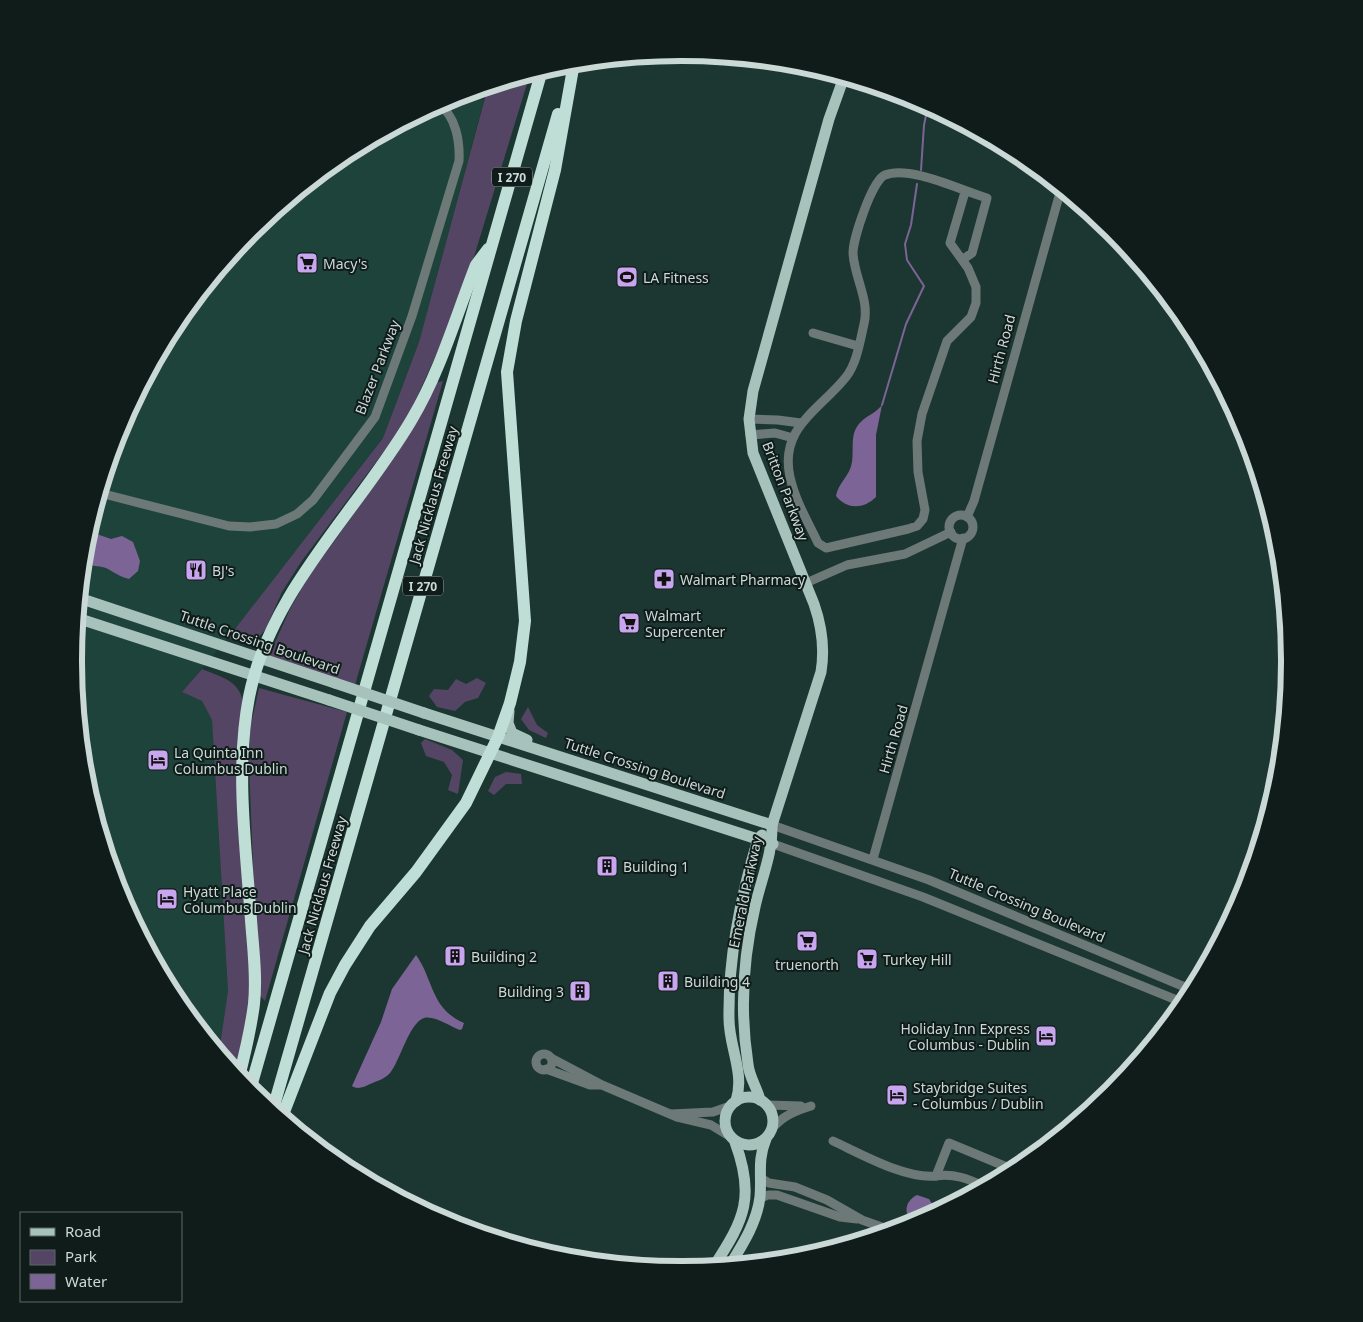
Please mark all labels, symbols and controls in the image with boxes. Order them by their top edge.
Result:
road number: I 270 [492,168,532,186]
supermarket icon: Macy's [295,251,319,275]
place label: Macy's [323,254,368,273]
sports icon: LA Fitness [615,265,639,289]
place label: LA Fitness [643,268,709,287]
street label: Hirth Road [983,312,1019,386]
street label: Blazer Parkway [350,316,404,417]
street label: Jack Nicklaus Freeway [404,423,462,568]
street label: Britton Parkway [758,439,814,544]
restaurant icon: BJ's [184,558,208,582]
place label: BJ's [212,561,235,580]
pharmacy icon: Walmart Pharmacy [652,567,676,591]
place label: Walmart Pharmacy [680,570,806,589]
road number: I 270 [403,576,443,596]
street label: Tuttle Crossing Boulevard [177,606,343,678]
place label: Walmart Supercenter [645,606,726,641]
supermarket icon: Walmart Supercenter [617,611,641,635]
street label: Hirth Road [874,702,912,776]
street label: Tuttle Crossing Boulevard [562,733,728,803]
place label: La Quinta Inn Columbus Dublin [174,743,288,778]
hotel icon: La Quinta Inn Columbus Dublin [146,748,170,772]
street label: Jack Nicklaus Freeway [293,813,351,958]
street label: Emerald Parkway [724,834,766,950]
building icon: Building 1 [595,854,619,878]
place label: Building 1 [623,857,689,876]
street label: Tuttle Crossing Boulevard [946,863,1108,947]
place label: Hyatt Place Columbus Dublin [183,882,297,917]
hotel icon: Hyatt Place Columbus Dublin [155,887,179,911]
supermarket icon: truenorth [795,929,819,953]
building icon: Building 2 [443,944,467,968]
place label: Building 2 [471,947,537,966]
supermarket icon: Turkey Hill [855,947,879,971]
place label: Turkey Hill [883,950,952,969]
place label: truenorth [775,955,839,974]
building icon: Building 4 [656,969,680,993]
place label: Building 4 [684,972,750,991]
building icon: Building 3 [568,979,592,1003]
place label: Building 3 [498,982,564,1001]
place label: Holiday Inn Express Columbus - Dublin [900,1019,1030,1054]
hotel icon: Holiday Inn Express Columbus - Dublin [1034,1024,1058,1048]
place label: Staybridge Suites - Columbus / Dublin [913,1078,1044,1113]
hotel icon: Staybridge Suites - Columbus / Dublin [885,1083,909,1107]
legend [20,1212,182,1302]
text: Road [65,1221,101,1241]
text: Park [65,1246,97,1266]
text: Water [65,1271,107,1291]

